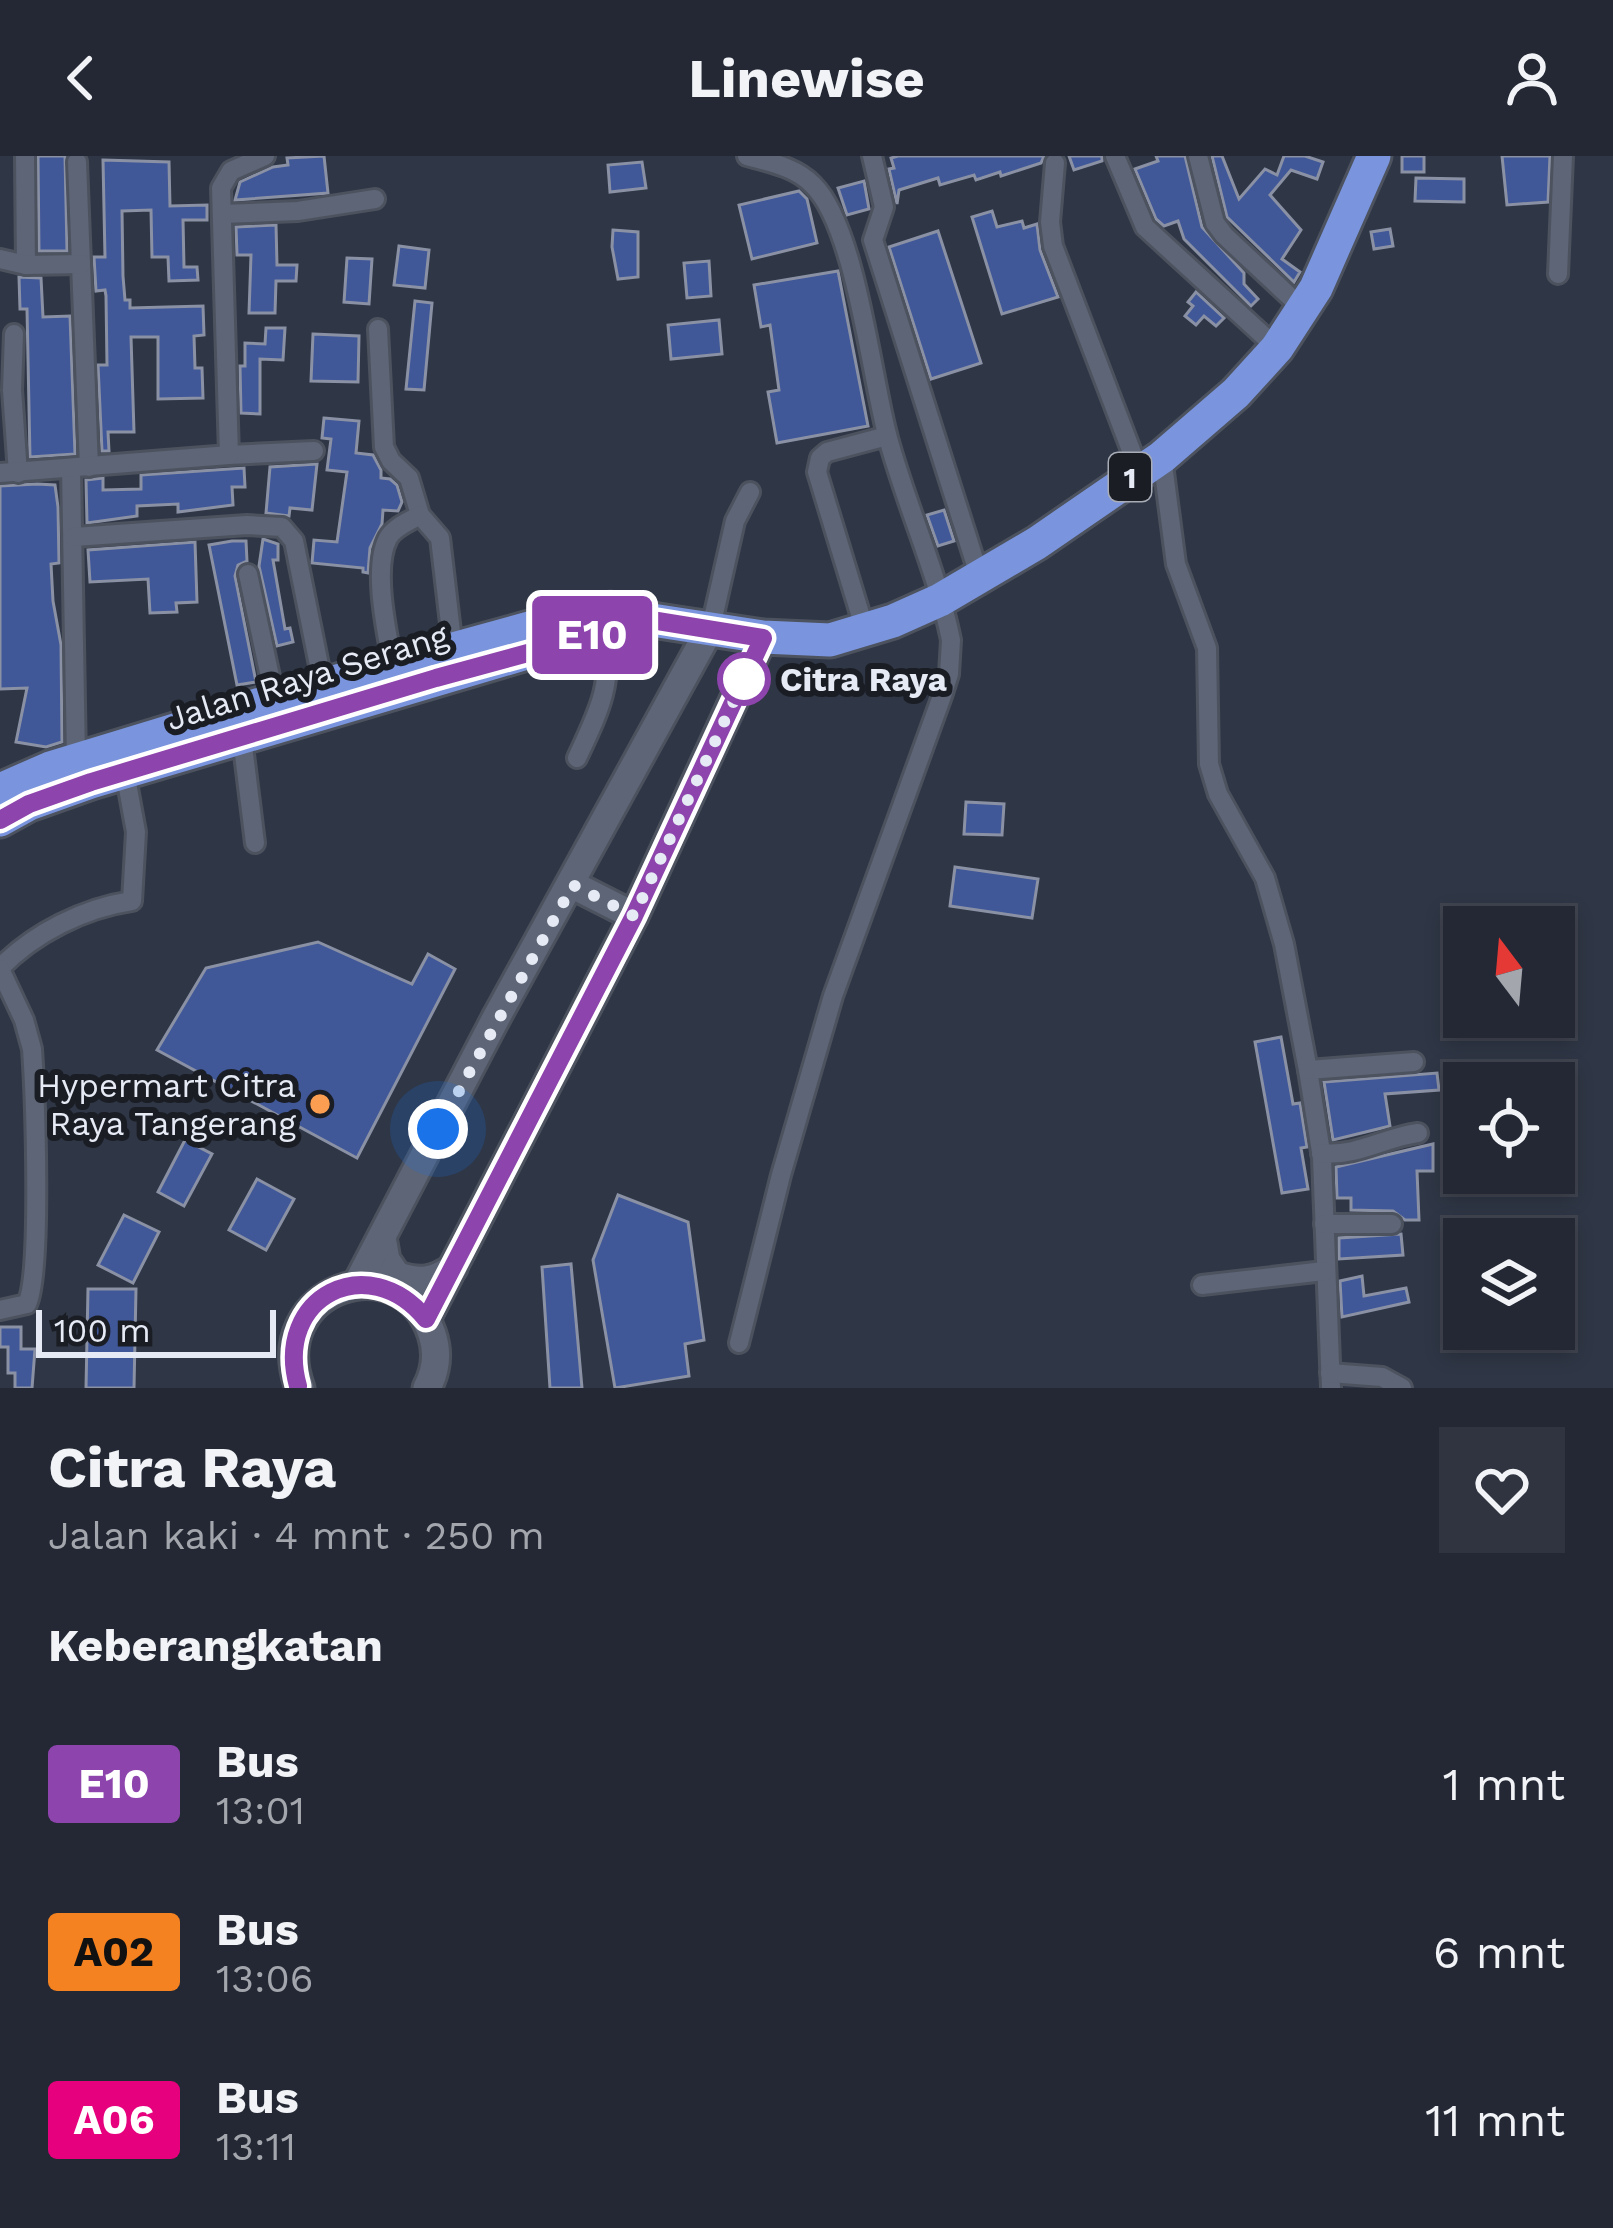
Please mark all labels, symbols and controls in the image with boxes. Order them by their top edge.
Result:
icon: back [48,45,114,111]
icon: person [1499,45,1565,111]
text: Linewise [688,47,925,110]
road number: 1 [1109,453,1151,501]
line badge: E10 [523,596,661,674]
text: E10 [556,610,628,659]
street label: Jalan Raya Serang [161,615,453,738]
marker: Citra Raya [719,654,769,704]
place label: Citra Raya [780,660,947,699]
north arrow [1443,906,1575,1038]
map controls [1443,906,1575,1350]
button: locate [1443,1062,1575,1194]
place label: Hypermart Citra Raya Tangerang [37,1066,296,1143]
marker: Hypermart Citra Raya Tangerang [307,1091,333,1117]
your location [408,1099,468,1159]
button: layers [1443,1218,1575,1350]
scale bar [36,1304,276,1357]
text: 100 m [54,1311,151,1350]
button: heart [1439,1427,1565,1553]
text: Citra Raya [48,1434,336,1501]
text: Jalan kaki · 4 mnt · 250 m [48,1513,545,1558]
text: Keberangkatan [48,1619,383,1672]
text: Bus [216,1735,299,1788]
text: 1 mnt [1443,1758,1565,1811]
text: E10 [78,1759,150,1808]
text: 13:01 [216,1788,305,1833]
text: Bus [216,1903,299,1956]
text: 6 mnt [1433,1926,1565,1979]
text: A02 [74,1927,154,1976]
text: 13:06 [216,1956,313,2001]
text: Bus [216,2071,299,2124]
text: 11 mnt [1425,2094,1565,2147]
text: A06 [73,2095,155,2144]
text: 13:11 [216,2124,296,2169]

